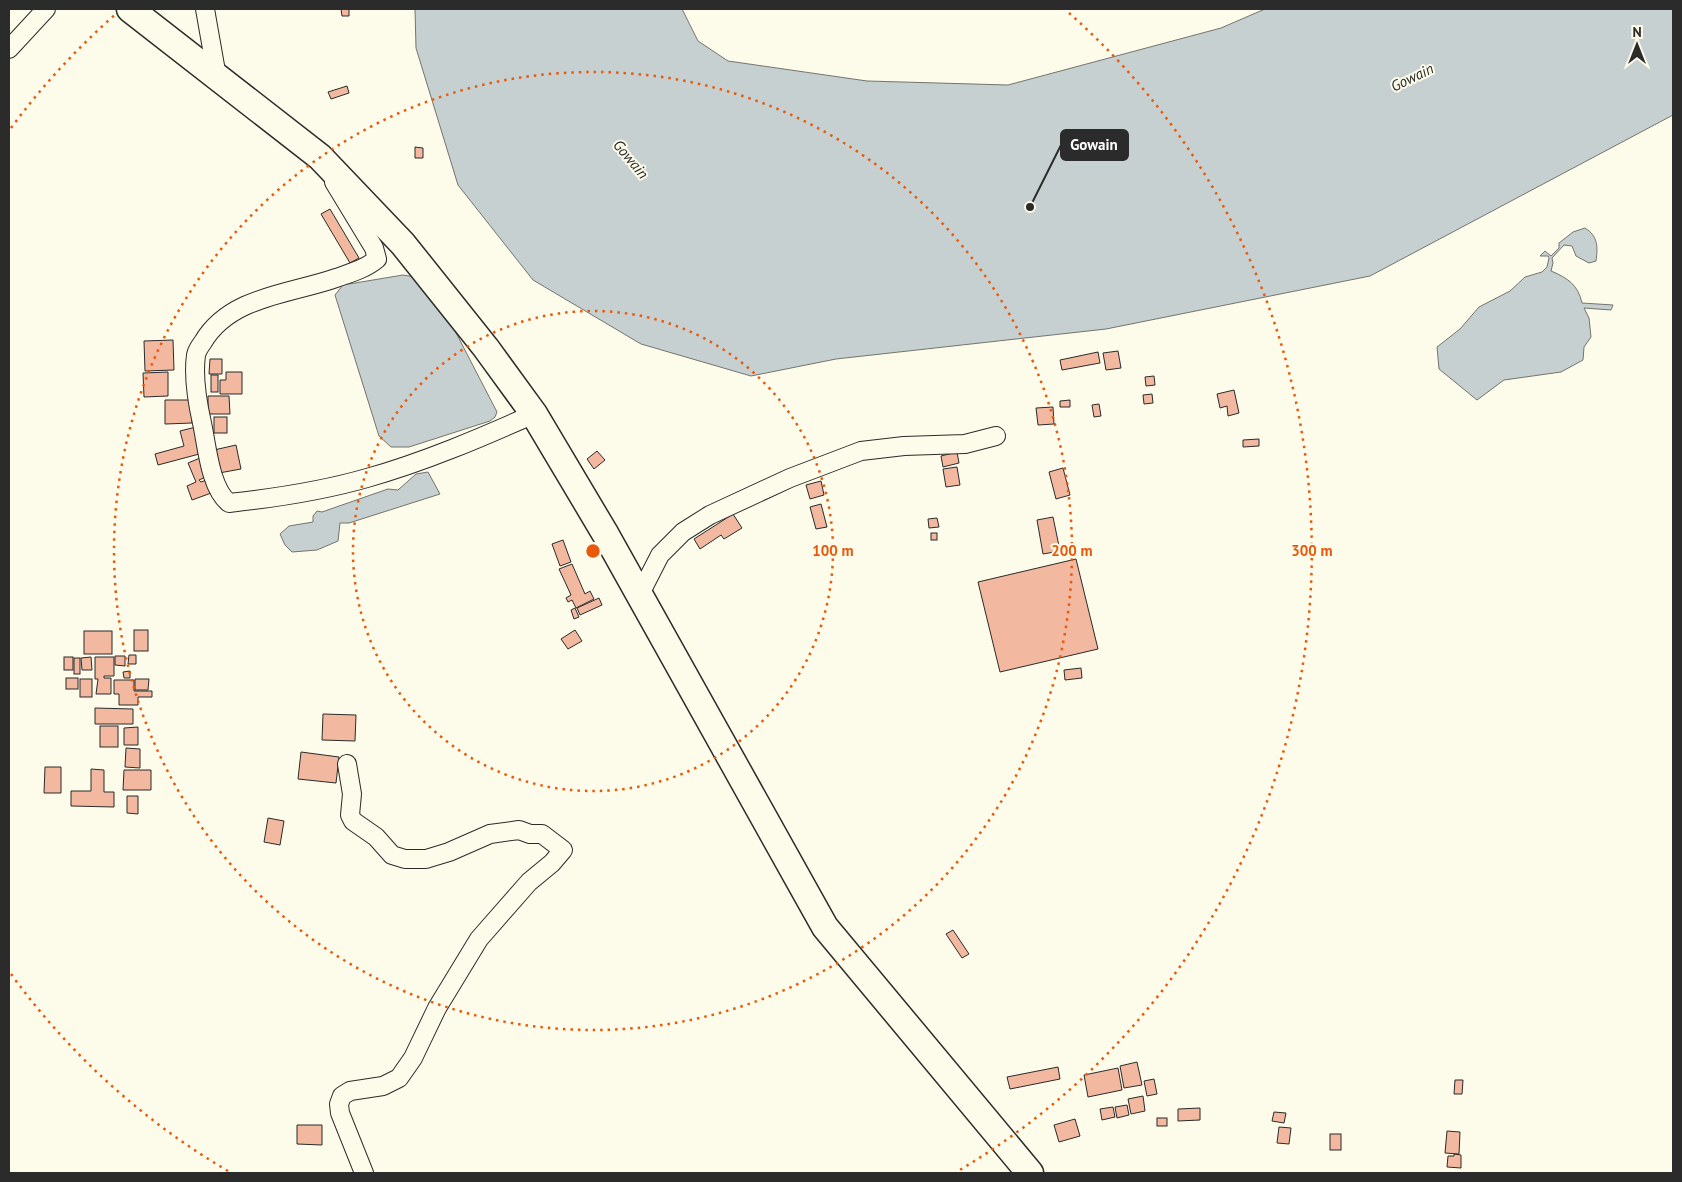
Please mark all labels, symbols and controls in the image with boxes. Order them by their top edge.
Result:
north arrow [1612,20,1662,70]
text: N [1632,23,1642,41]
water label: Gowain [1387,58,1437,95]
callout: Gowain [1061,130,1128,160]
text: Gowain [1070,135,1118,154]
water label: Gowain [609,136,653,183]
text: 100 m [812,541,854,560]
text: 200 m [1051,541,1093,560]
text: 300 m [1291,541,1333,560]
centre of rings [584,542,602,560]

